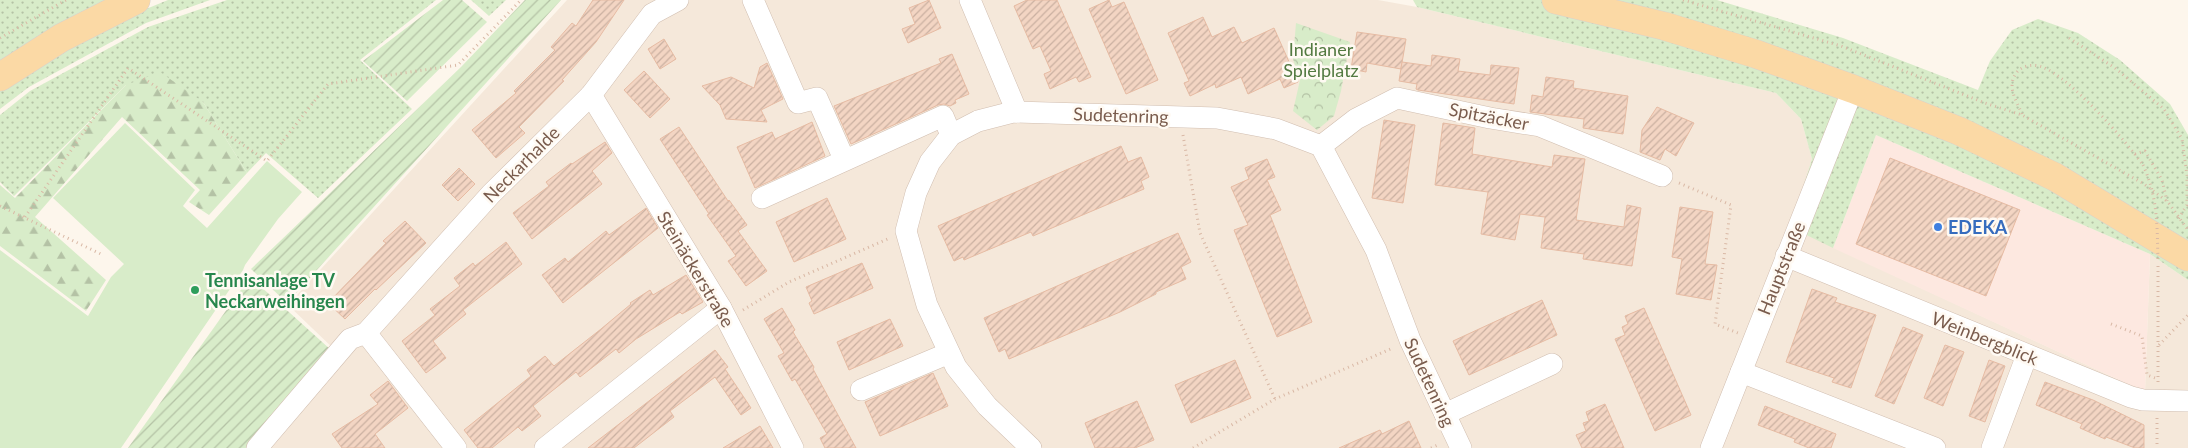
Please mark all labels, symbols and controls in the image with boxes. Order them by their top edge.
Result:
park label: Indianer Spielplatz [1283,38,1359,81]
street label: Spitzäcker [1447,97,1531,135]
street label: Sudetenring [1073,102,1169,128]
street label: Neckarhalde [478,121,564,207]
street label: Steinäckerstraße [653,207,739,331]
place label: EDEKA [1948,216,2008,238]
street label: Hauptstraße [1752,218,1810,318]
marker: EDEKA [1932,221,1944,233]
place label: Tennisanlage TV Neckarweihingen [205,269,345,312]
marker: Tennisanlage TV Neckarweihingen [189,284,201,296]
street label: Weinbergblick [1928,307,2042,370]
street label: Sudetenring [1400,334,1460,430]

